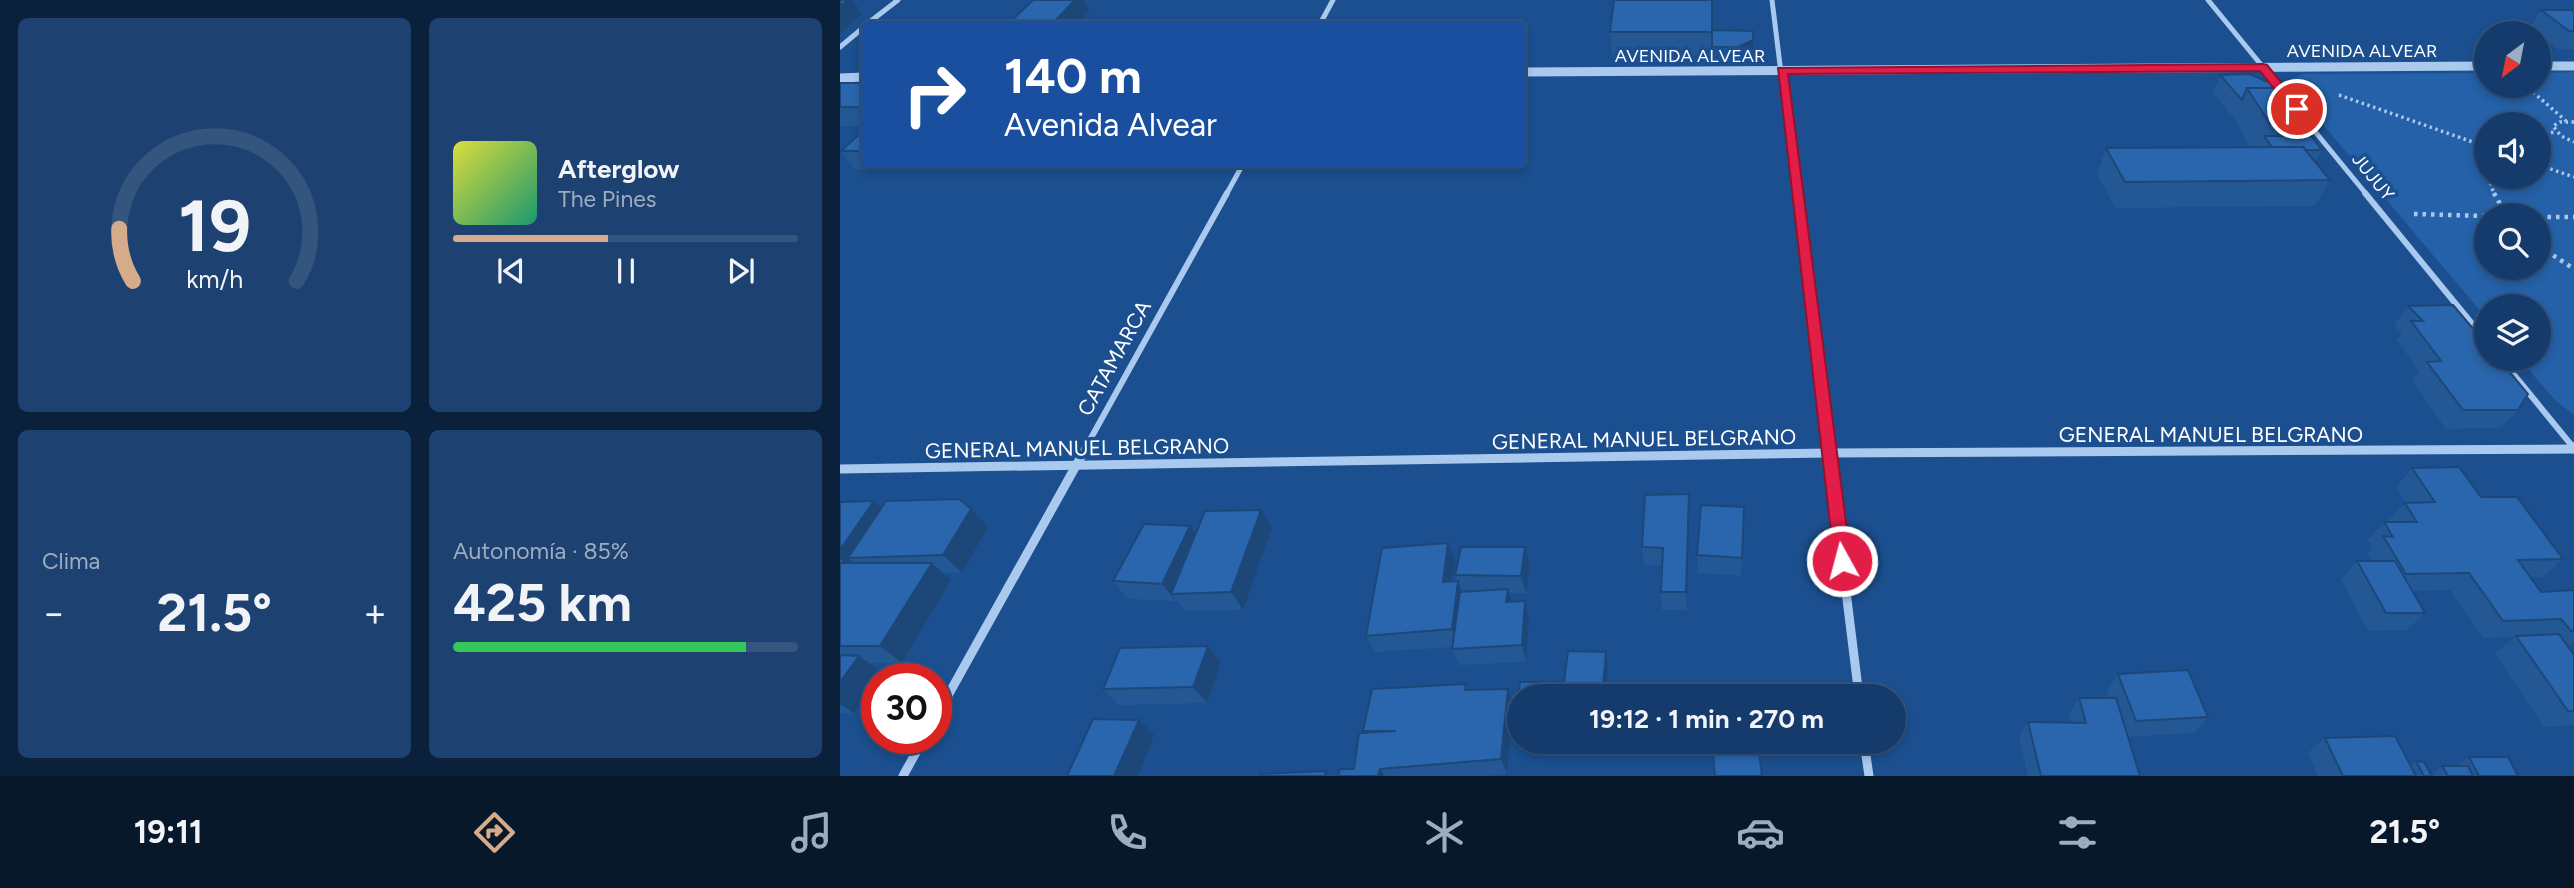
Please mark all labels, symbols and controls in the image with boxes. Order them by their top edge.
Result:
north arrow [2474,21,2552,98]
map controls [2474,21,2551,371]
street label: AVENIDA ALVEAR [2287,40,2437,62]
street label: AVENIDA ALVEAR [1615,45,1765,67]
text: 140 m [1004,46,1142,105]
icon: right [889,49,980,140]
pin [2267,79,2327,139]
icon: arrive [2278,90,2316,128]
text: Avenida Alvear [1004,106,1217,144]
button: sound [2474,112,2551,189]
street label: JUJUY [2347,149,2399,205]
text: Afterglow [558,153,680,185]
text: 19 [178,183,251,270]
text: The Pines [558,185,657,213]
button: search [2474,203,2551,280]
icon: previous [492,252,530,290]
icon: pause [607,252,645,290]
icon: next [722,252,760,290]
text: km/h [186,264,243,294]
button: layers [2474,294,2551,371]
street label: CATAMARCA [1072,296,1156,420]
street label: GENERAL MANUEL BELGRANO [2059,422,2363,447]
street label: GENERAL MANUEL BELGRANO [1492,424,1796,454]
street label: GENERAL MANUEL BELGRANO [925,433,1229,463]
position arrow [1805,524,1879,598]
text: Autonomía · 85% [453,537,629,565]
text: Clima [42,547,100,575]
text: 425 km [453,572,632,634]
text: 21.5° [157,582,272,644]
text: − [42,590,66,636]
text: + [363,590,387,636]
speed limit sign: 30 [861,663,952,754]
text: 19:12 · 1 min · 270 m [1589,703,1824,735]
icon: directions [470,808,519,857]
icon: music [787,808,836,857]
icon: phone [1103,808,1152,857]
icon: climate [1420,808,1469,857]
icon: car [1736,808,1785,857]
icon: filters [2053,808,2102,857]
text: 19:11 [134,813,203,851]
text: 21.5° [2370,813,2440,851]

